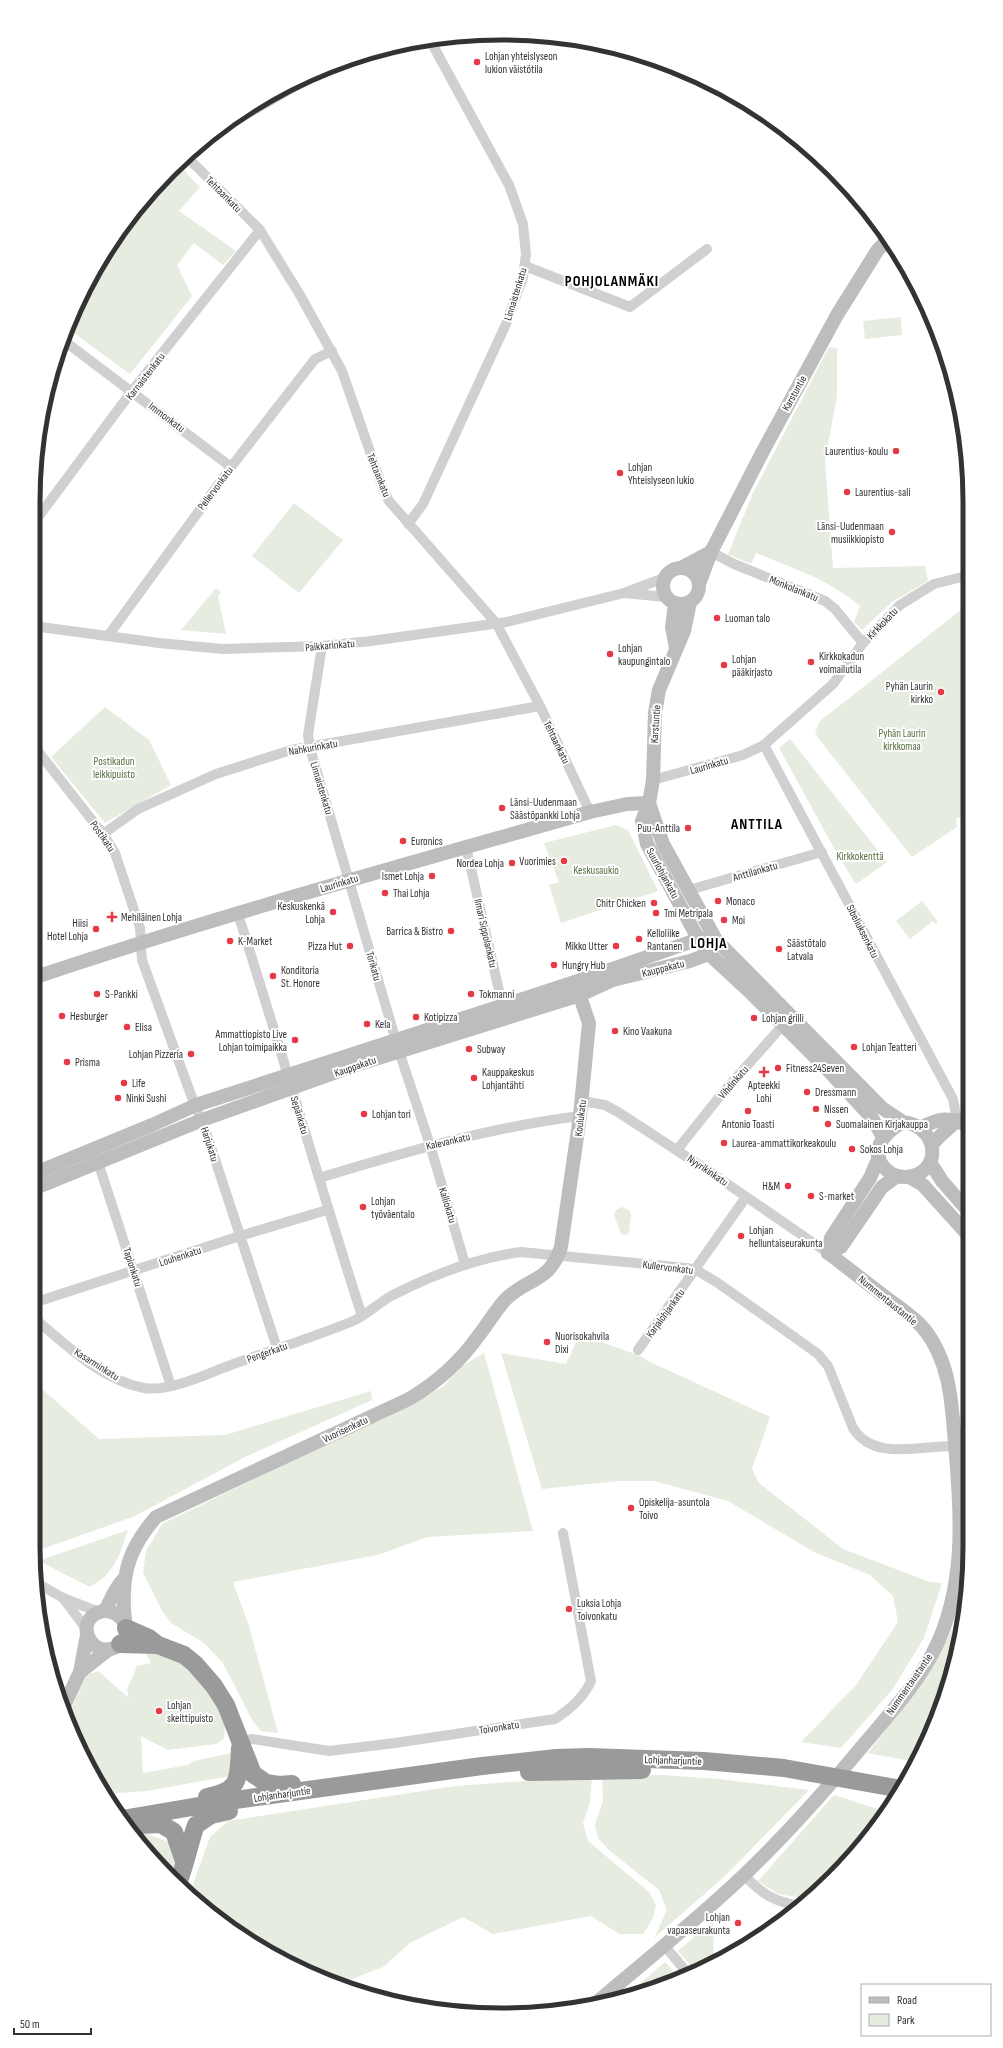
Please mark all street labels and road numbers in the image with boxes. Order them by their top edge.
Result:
street label: Tehtaankatu [203,174,245,215]
street label: Linnaistenkatu [501,266,530,322]
street label: Karnaistenkatu [123,350,168,402]
street label: Karstuntie [779,373,809,413]
street label: Immonkatu [146,400,188,435]
street label: Tehtaankatu [364,452,393,499]
street label: Pellervonkatu [195,464,236,512]
street label: Monkolankatu [767,573,821,604]
street label: Kirkkokatu [864,604,901,642]
street label: Paikkarinkatu [305,637,356,654]
street label: Karstuntie [648,704,663,744]
street label: Tehtaankatu [541,719,573,766]
street label: Nahkurinkatu [288,737,339,758]
street label: Laurinkatu [688,754,730,777]
street label: Linnaistenkatu [307,760,336,817]
street label: Postikatu [87,818,118,855]
street label: Suurlohjankatu [643,846,682,901]
street label: Anttilankatu [730,859,779,884]
street label: Laurinkatu [318,871,360,895]
street label: Ilmari Sippolankatu [471,897,500,969]
street label: Sibeliuksenkatu [844,902,882,960]
street label: Torikatu [363,950,384,983]
street label: Kauppakatu [640,957,686,980]
street label: Kauppakatu [332,1053,378,1080]
street label: Vihdinkatu [716,1063,751,1101]
street label: Sepänkatu [288,1095,312,1136]
street label: Koulukatu [572,1099,589,1137]
street label: Harjukatu [198,1125,221,1164]
street label: Kalevankatu [425,1130,472,1153]
street label: Nyyrikinkatu [685,1152,731,1189]
street label: Kalliokatu [436,1186,459,1225]
street label: Louhenkatu [158,1243,203,1269]
street label: Tapionkatu [120,1246,145,1289]
street label: Kullervonkatu [642,1258,694,1277]
street label: Nummentaustantie [856,1273,920,1328]
street label: Karjalohjankatu [643,1286,688,1340]
street label: Pengerkatu [245,1339,290,1366]
street label: Kasarminkatu [72,1345,122,1384]
street label: Vuorisenkatu [320,1413,370,1446]
street label: Nummentaustantie [884,1651,935,1717]
street label: Toivonkatu [478,1718,520,1737]
street label: Lohjanharjuntie [644,1753,702,1768]
street label: Lohjanharjuntie [253,1784,311,1805]

